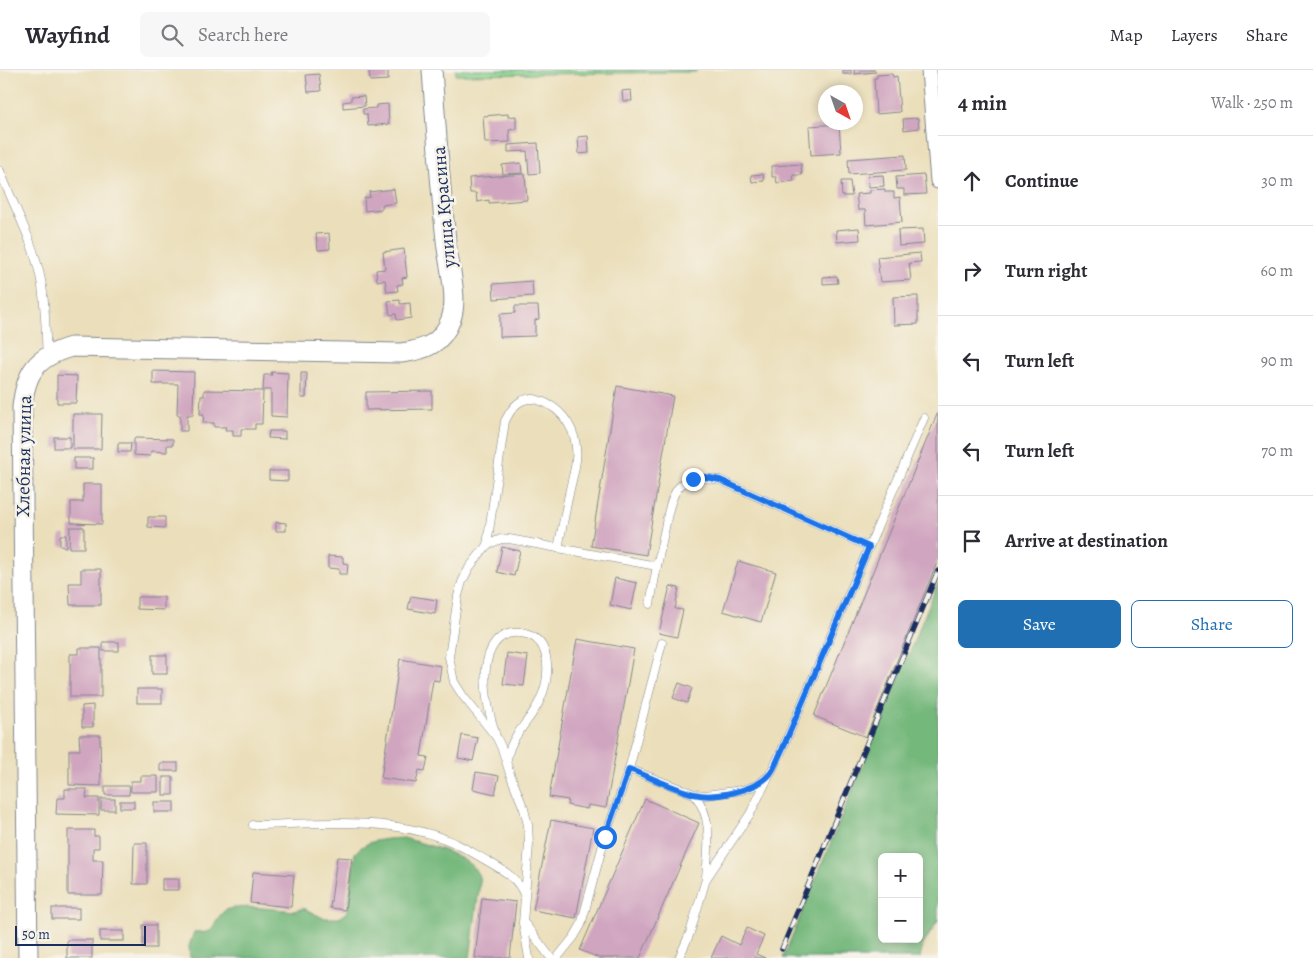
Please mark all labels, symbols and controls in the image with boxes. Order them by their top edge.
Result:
search box [140,12,490,57]
text: Wayfind [25,19,110,51]
icon: search [158,21,186,49]
text: Search here [198,22,288,48]
text: Map [1110,23,1143,47]
text: Layers [1171,23,1218,47]
text: Share [1246,23,1288,47]
north arrow [818,85,863,130]
text: 4 min [958,89,1007,117]
text: Walk · 250 m [1211,92,1293,114]
street label: улица Красина [426,145,462,270]
icon: ahead [958,167,986,195]
text: Continue [1005,168,1079,194]
text: 30 m [1261,170,1293,192]
icon: right [958,257,986,285]
text: Turn right [1005,258,1087,284]
text: 60 m [1261,260,1293,282]
icon: left [958,347,986,375]
text: Turn left [1005,348,1074,374]
text: 90 m [1261,350,1293,372]
street label: Хлебная улица [10,395,38,517]
icon: left [958,437,986,465]
text: Turn left [1005,438,1074,464]
text: 70 m [1261,440,1293,462]
route end [682,468,705,491]
icon: arrive [958,527,986,555]
text: Arrive at destination [1005,528,1168,554]
button: Save [958,600,1121,648]
button: Share [1131,600,1293,648]
route start [594,826,617,849]
map controls [878,853,923,943]
button: + [878,853,923,898]
button: − [878,898,923,943]
scale bar [15,923,146,946]
text: 50 m [22,925,50,944]

